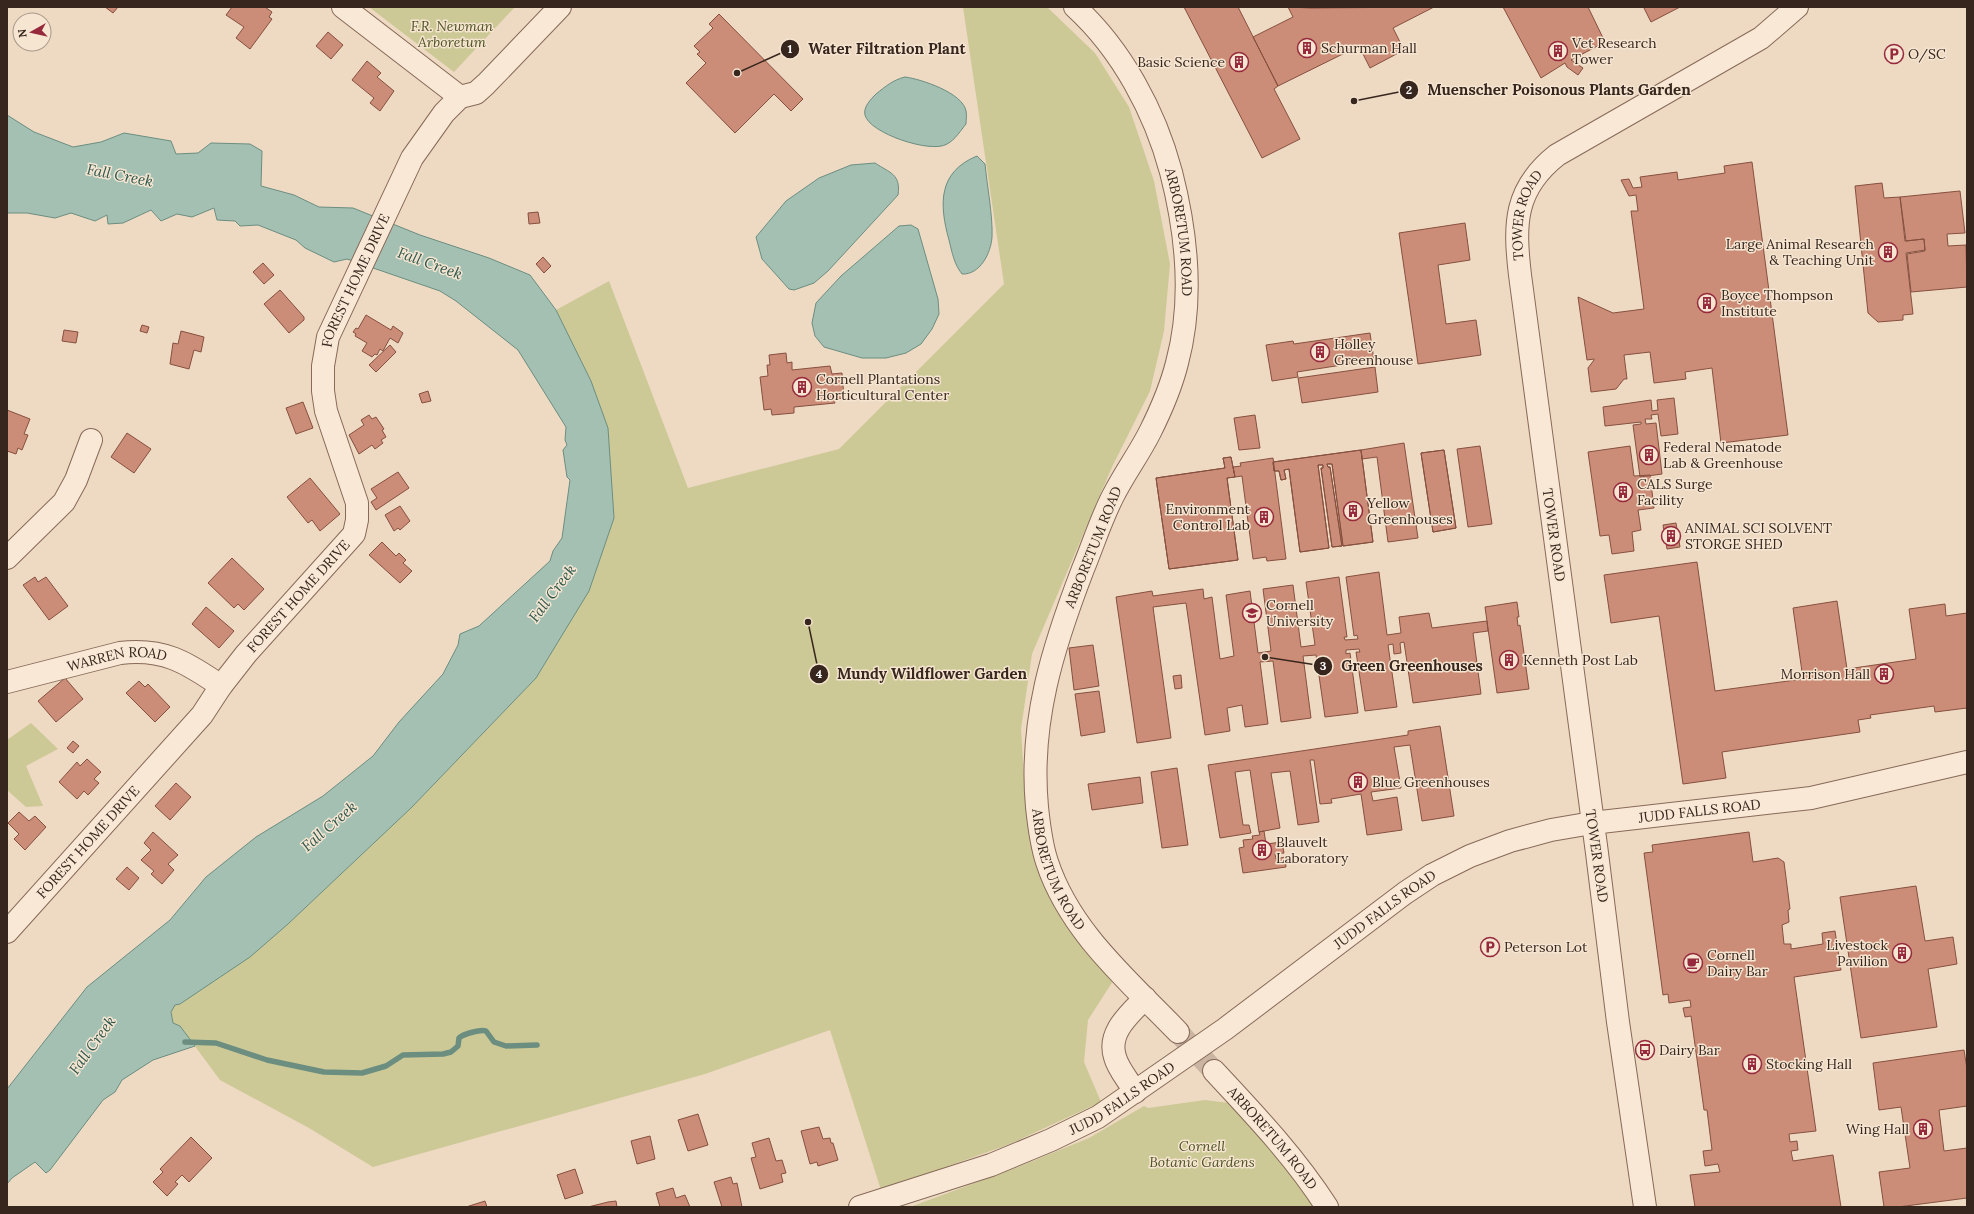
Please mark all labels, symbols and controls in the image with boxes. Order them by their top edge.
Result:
north arrow [12,12,52,52]
park label: F.R. Newman Arboretum [411,17,494,51]
text: N [15,28,30,39]
place label: Vet Research Tower [1571,34,1657,68]
callout: Water Filtration Plant [780,35,973,62]
building icon: Schurman Hall [1296,37,1318,59]
text: Water Filtration Plant [808,39,966,58]
place label: Schurman Hall [1321,39,1417,57]
building icon: Vet Research Tower [1547,40,1569,62]
text: 1 [788,41,793,56]
parking icon: O/SC [1883,43,1905,65]
place label: O/SC [1908,45,1946,63]
building icon: Basic Science [1228,51,1250,73]
place label: Basic Science [1137,53,1225,71]
callout: Muenscher Poisonous Plants Garden [1399,76,1699,103]
text: Muenscher Poisonous Plants Garden [1427,80,1691,99]
text: 2 [1406,82,1412,97]
water label: Fall Creek [85,159,155,191]
street label: ARBORETUM ROAD [1161,165,1196,296]
street label: TOWER ROAD [1508,166,1546,261]
street label: FOREST HOME DRIVE [317,211,394,349]
place label: Large Animal Research & Teaching Unit [1726,235,1875,269]
building icon: Large Animal Research & Teaching Unit [1877,241,1899,263]
water label: Fall Creek [395,243,465,283]
place label: Boyce Thompson Institute [1721,286,1834,320]
building icon: Boyce Thompson Institute [1696,292,1718,314]
place label: Holley Greenhouse [1334,335,1414,369]
building icon: Holley Greenhouse [1309,341,1331,363]
place label: Cornell Plantations Horticultural Center [816,370,949,404]
building icon: Cornell Plantations Horticultural Center [791,376,813,398]
place label: Federal Nematode Lab & Greenhouse [1663,438,1784,472]
building icon: Federal Nematode Lab & Greenhouse [1638,444,1660,466]
place label: CALS Surge Facility [1637,475,1713,509]
building icon: CALS Surge Facility [1612,481,1634,503]
street label: ARBORETUM ROAD [1060,483,1126,611]
street label: TOWER ROAD [1539,487,1569,583]
place label: Yellow Greenhouses [1366,494,1453,528]
place label: Environment Control Lab [1165,500,1251,534]
building icon: Yellow Greenhouses [1342,500,1364,522]
building icon: Environment Control Lab [1253,506,1275,528]
place label: ANIMAL SCI SOLVENT STORGE SHED [1684,519,1832,553]
building icon: ANIMAL SCI SOLVENT STORGE SHED [1660,525,1682,547]
street label: FOREST HOME DRIVE [243,536,354,656]
water label: Fall Creek [524,560,580,626]
place label: Cornell University [1266,596,1334,630]
school or university icon: Cornell University [1241,602,1263,624]
street label: WARREN ROAD [65,643,169,675]
building icon: Kenneth Post Lab [1498,649,1520,671]
place label: Kenneth Post Lab [1523,651,1638,669]
callout: Green Greenhouses [1313,652,1491,679]
text: Green Greenhouses [1341,656,1483,675]
text: 3 [1320,658,1327,673]
callout: Mundy Wildflower Garden [809,661,1035,688]
building icon: Morrison Hall [1873,663,1895,685]
text: Mundy Wildflower Garden [837,664,1027,683]
place label: Morrison Hall [1780,665,1870,683]
text: 4 [816,666,823,681]
building icon: Blue Greenhouses [1347,771,1369,793]
place label: Blue Greenhouses [1372,773,1490,791]
street label: FOREST HOME DRIVE [33,782,143,902]
street label: JUDD FALLS ROAD [1637,795,1762,827]
water label: Fall Creek [297,797,361,855]
street label: ARBORETUM ROAD [1028,807,1089,934]
street label: TOWER ROAD [1582,808,1612,904]
place label: Blauvelt Laboratory [1276,833,1349,867]
building icon: Blauvelt Laboratory [1251,839,1273,861]
street label: JUDD FALLS ROAD [1329,866,1439,953]
parking icon: Peterson Lot [1479,936,1501,958]
place label: Livestock Pavilion [1826,936,1888,970]
place label: Peterson Lot [1504,938,1588,956]
building icon: Livestock Pavilion [1891,942,1913,964]
place label: Cornell Dairy Bar [1707,946,1768,980]
cafe icon: Cornell Dairy Bar [1682,952,1704,974]
water label: Fall Creek [65,1012,120,1078]
bus stop icon: Dairy Bar [1634,1039,1656,1061]
place label: Dairy Bar [1659,1041,1720,1059]
building icon: Stocking Hall [1741,1053,1763,1075]
place label: Stocking Hall [1766,1055,1852,1073]
street label: JUDD FALLS ROAD [1065,1057,1178,1139]
street label: ARBORETUM ROAD [1223,1082,1321,1193]
building icon: Wing Hall [1912,1118,1934,1140]
place label: Wing Hall [1846,1120,1909,1138]
park label: Cornell Botanic Gardens [1149,1137,1255,1171]

